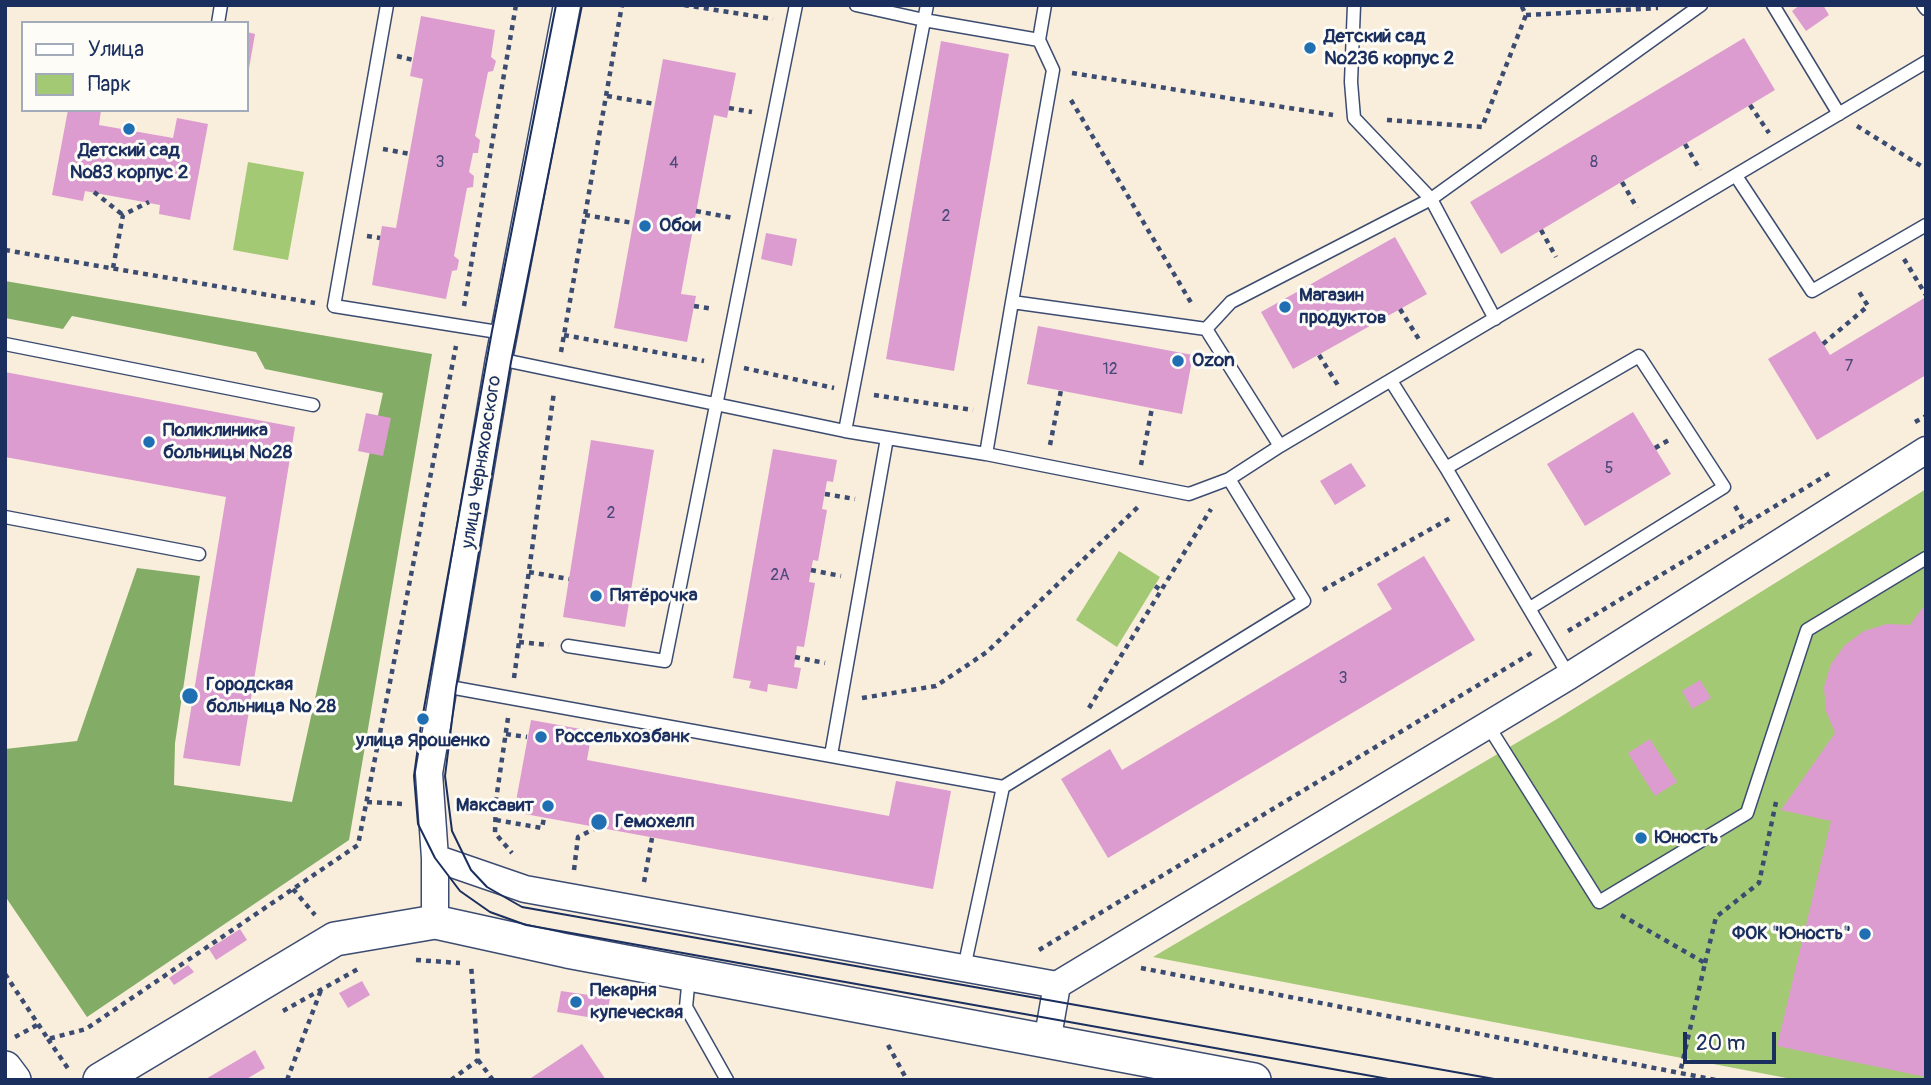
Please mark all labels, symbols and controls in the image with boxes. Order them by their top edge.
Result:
legend [21,21,248,112]
place label: Детский сад №236 корпус 2 [1324,26,1454,70]
text: Улица [88,36,144,63]
marker: Детский сад №236 корпус 2 [1302,40,1318,56]
text: Парк [88,71,131,98]
marker: Детский сад №83 корпус 2 [121,121,137,137]
place label: Детский сад №83 корпус 2 [70,140,188,184]
house number: 3 [436,153,444,173]
house number: 8 [1590,153,1598,173]
house number: 4 [669,154,679,174]
house number: 2 [942,207,950,227]
place label: Обои [659,215,701,237]
marker: Обои [637,218,653,234]
place label: Магазин продуктов [1299,285,1386,329]
marker: Магазин продуктов [1277,299,1293,315]
place label: Ozon [1192,350,1235,372]
marker: Ozon [1170,353,1186,369]
house number: 7 [1845,357,1853,377]
house number: 12 [1102,360,1118,380]
street label: улица Черняховского [457,374,507,550]
place label: Поликлиника больницы №28 [163,420,292,464]
marker: Поликлиника больницы №28 [141,434,157,450]
house number: 5 [1605,459,1613,479]
house number: 2 [607,504,615,524]
house number: 2А [770,566,790,586]
place label: Пятёрочка [610,585,698,607]
marker: Пятёрочка [588,588,604,604]
house number: 3 [1339,669,1347,689]
place label: Городская больница № 28 [206,674,336,718]
marker: Городская больница № 28 [180,686,200,706]
marker: улица Ярошенко [415,711,431,727]
place label: Россельхозбанк [555,726,690,748]
marker: Россельхозбанк [533,729,549,745]
place label: улица Ярошенко [356,730,490,752]
place label: Максавит [456,795,534,817]
marker: Максавит [540,798,556,814]
place label: Гемохелп [615,811,695,833]
marker: Гемохелп [589,812,609,832]
place label: Юность [1655,827,1719,849]
marker: Юность [1633,830,1649,846]
place label: ФОК "Юность" [1732,923,1851,945]
marker: ФОК "Юность" [1857,926,1873,942]
place label: Пекарня купеческая [590,980,683,1024]
marker: Пекарня купеческая [568,994,584,1010]
scale bar [1686,1018,1779,1062]
text: 20 m [1696,1030,1745,1057]

